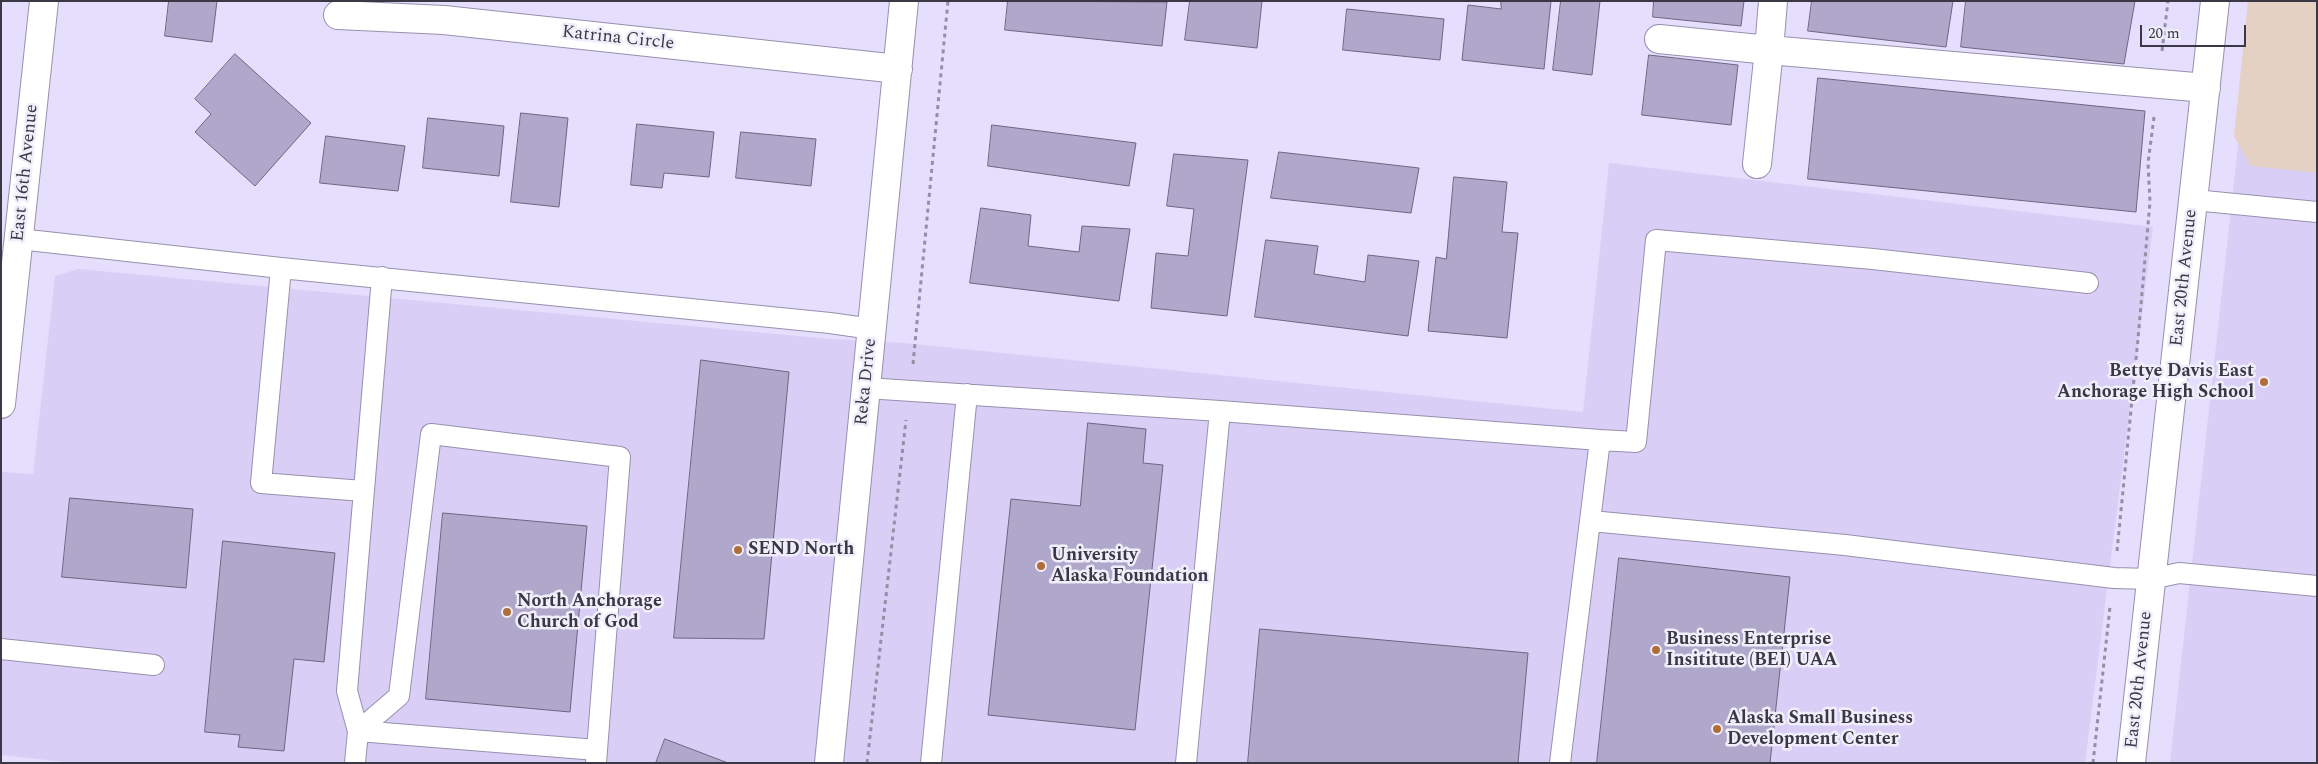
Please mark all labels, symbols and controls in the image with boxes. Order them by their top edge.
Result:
scale bar [2143,15,2249,47]
street label: Katrina Circle [561,22,675,56]
text: 20 m [2148,22,2180,45]
street label: East 16th Avenue [8,103,44,243]
street label: East 20th Avenue [2167,208,2203,348]
street label: Reka Drive [852,337,882,427]
place label: Bettye Davis East Anchorage High School [2057,361,2254,404]
marker: Bettye Davis East Anchorage High School [2258,376,2270,388]
place label: SEND North [748,539,854,561]
marker: SEND North [732,544,744,556]
place label: University Alaska Foundation [1051,545,1209,588]
marker: University Alaska Foundation [1035,560,1047,572]
place label: North Anchorage Church of God [517,591,662,634]
marker: North Anchorage Church of God [501,606,513,618]
street label: East 20th Avenue [2122,610,2158,750]
place label: Business Enterprise Insititute (BEI) UAA [1666,629,1838,672]
marker: Business Enterprise Insititute (BEI) UAA [1650,644,1662,656]
place label: Alaska Small Business Development Center [1727,708,1913,751]
marker: Alaska Small Business Development Center [1711,723,1723,735]

